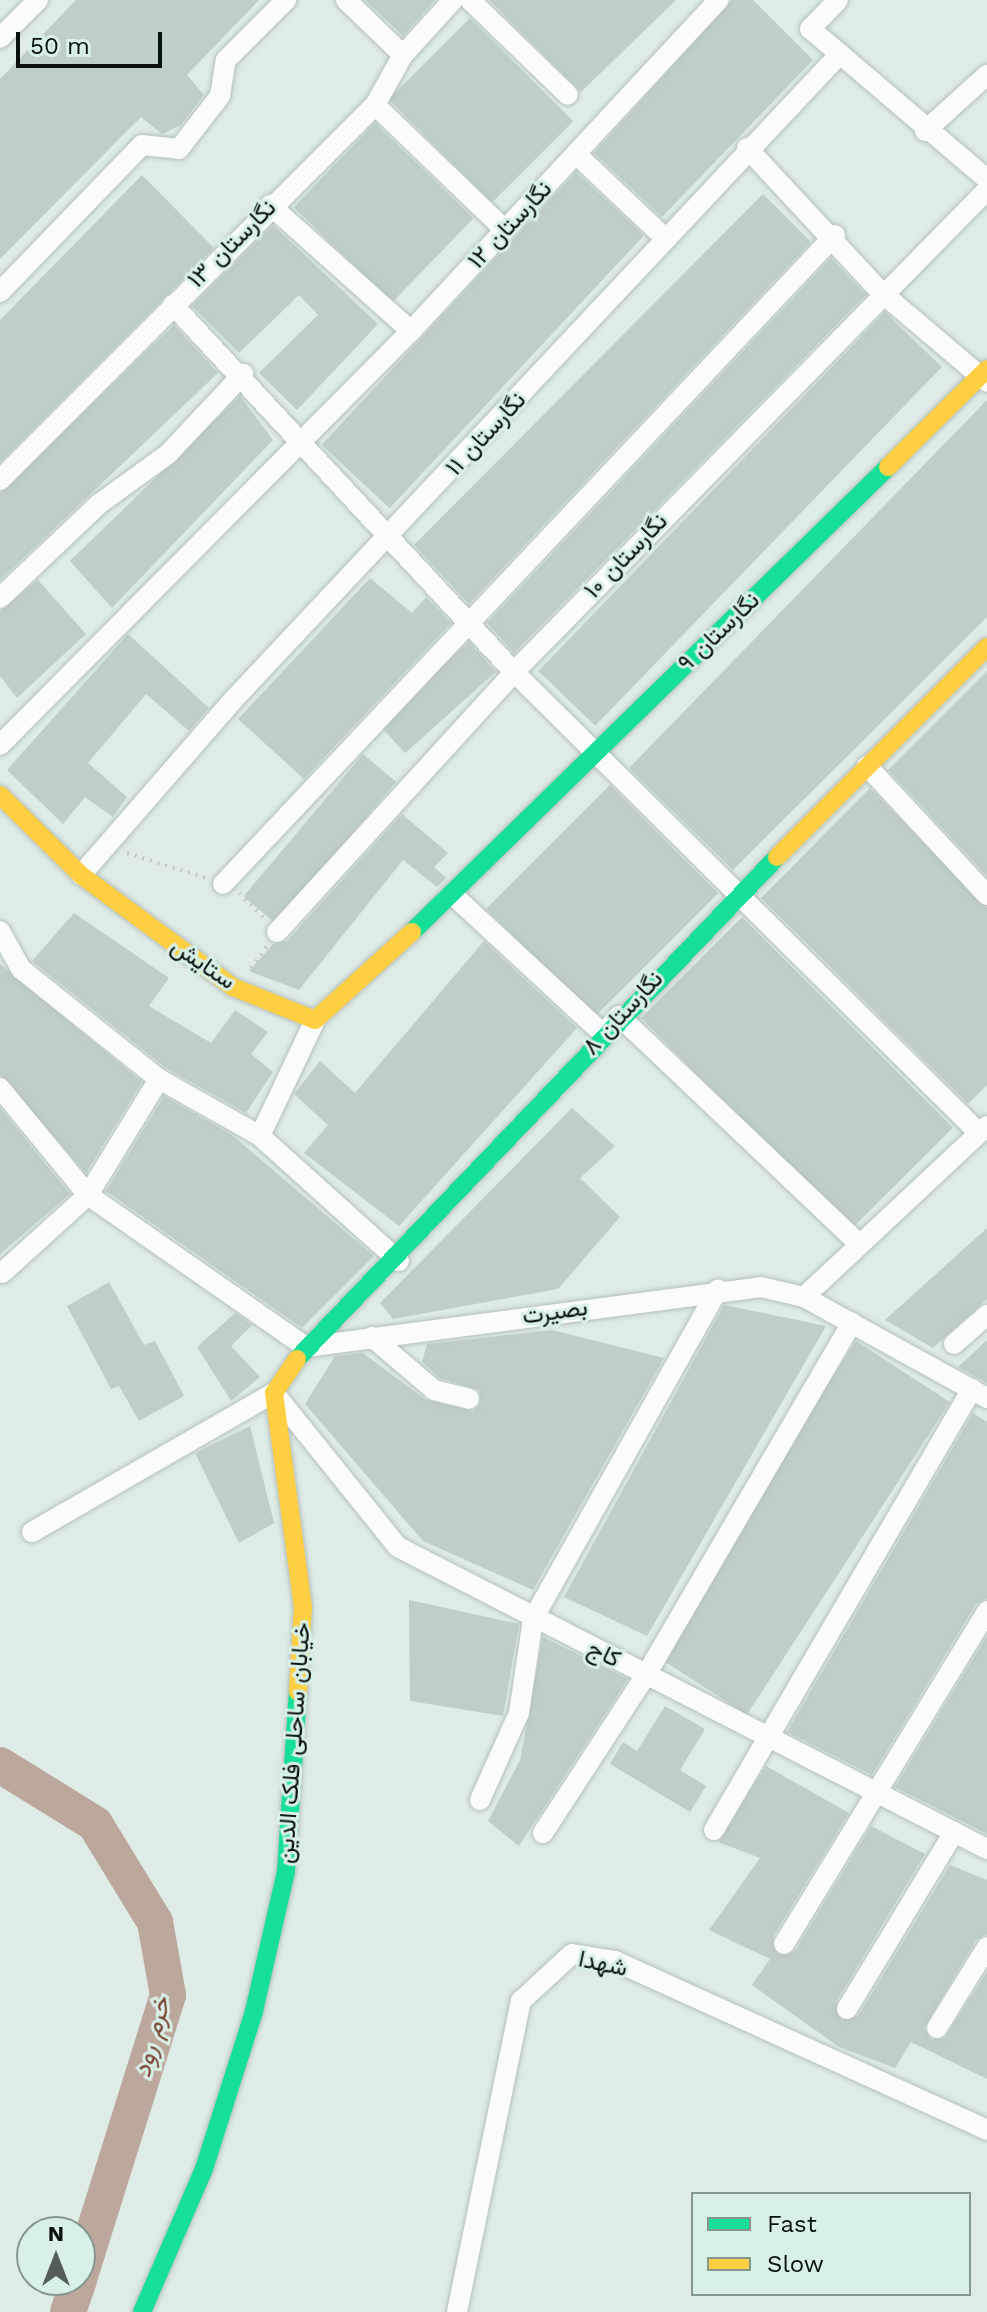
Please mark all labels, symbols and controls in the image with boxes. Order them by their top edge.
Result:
scale bar [20,16,166,66]
text: 50 m [30,32,90,60]
street label: نگارستان ۱۲ [462,175,558,275]
street label: نگارستان ۱۳ [182,194,282,294]
street label: نگارستان ۱۱ [440,386,532,482]
street label: نگارستان ۱۰ [578,507,674,605]
street label: نگارستان ۹ [672,586,766,678]
street label: ستایش [165,932,241,996]
street label: نگارستان ۸ [577,965,669,1061]
street label: بصیرت [521,1293,589,1331]
street label: خیابان ساحلی فلک الدین [271,1621,317,1865]
street label: کاج [583,1634,625,1674]
street label: شهدا [576,1945,630,1983]
water label: خرم رود [126,1993,178,2081]
legend [691,2192,971,2296]
text: Fast [767,2210,817,2238]
north arrow [16,2216,96,2296]
text: N [48,2221,64,2246]
text: Slow [767,2250,824,2278]

